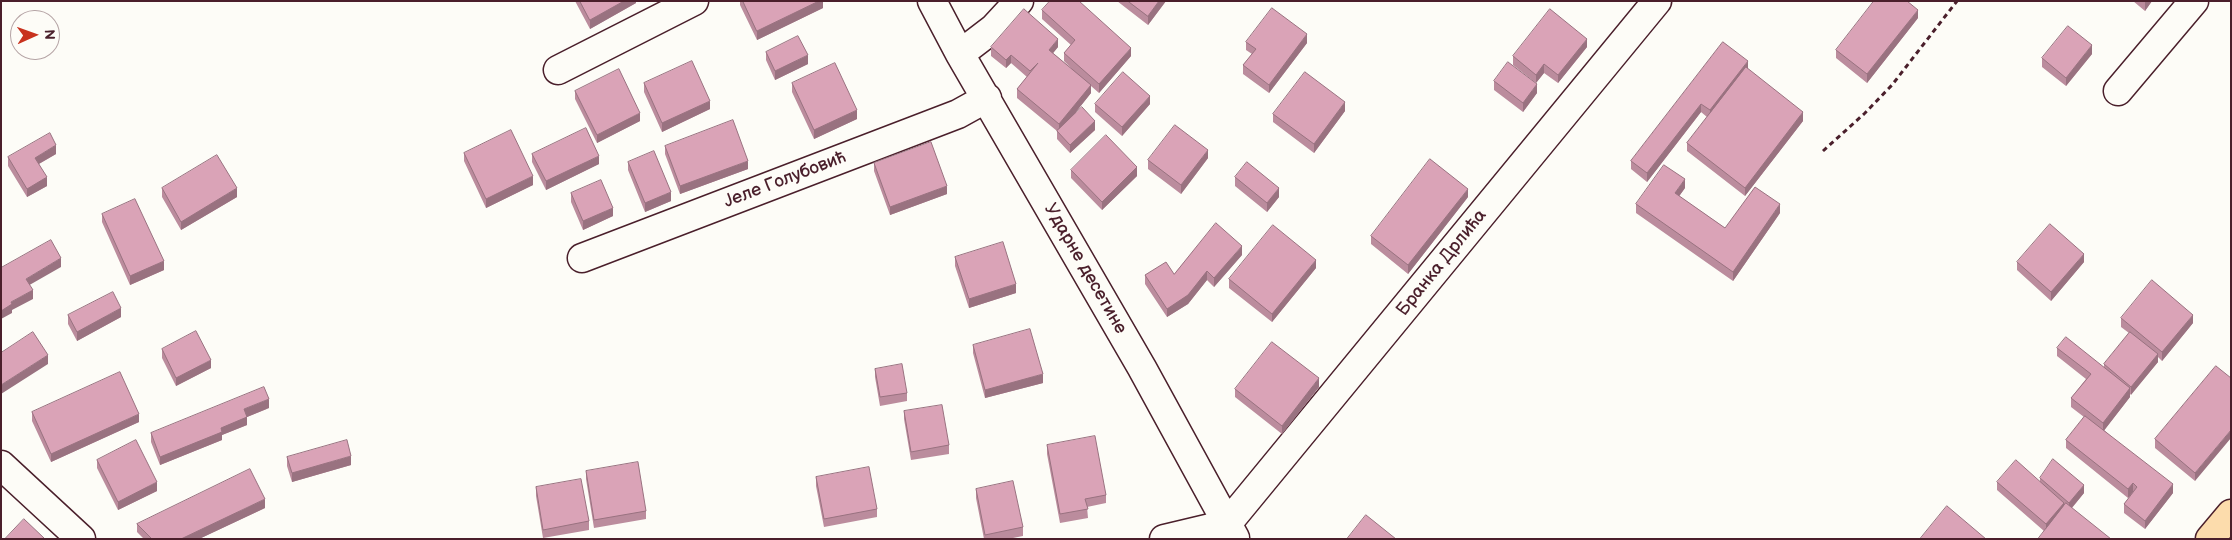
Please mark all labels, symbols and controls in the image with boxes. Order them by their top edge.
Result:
north arrow [10,10,60,60]
text: N [41,29,58,40]
street label: Јеле Голубовић [721,147,849,213]
street label: Ударне десетине [1039,200,1131,338]
street label: Бранка Дрлића [1392,205,1492,321]

